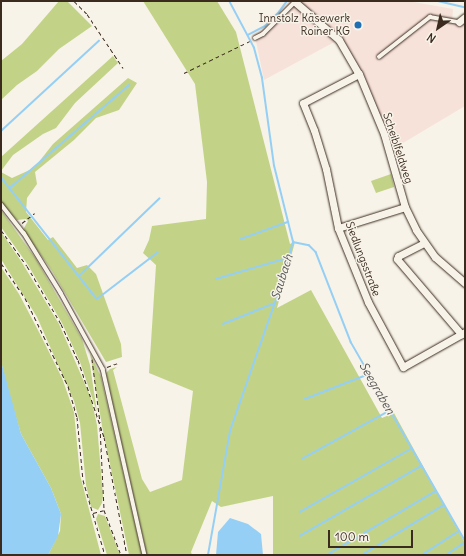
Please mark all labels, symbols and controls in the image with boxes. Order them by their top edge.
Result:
north arrow [418,8,458,48]
place label: Innstolz Käsewerk Roiner KG [259,12,350,38]
marker: Innstolz Käsewerk Roiner KG [353,20,363,30]
text: N [424,30,438,46]
street label: Scheiblfeldweg [380,111,416,185]
street label: Siedlungsstraße [343,220,383,298]
water label: Saubach [268,252,296,302]
water label: Seegraben [356,359,398,417]
scale bar [330,522,415,548]
text: 100 m [335,529,369,544]

